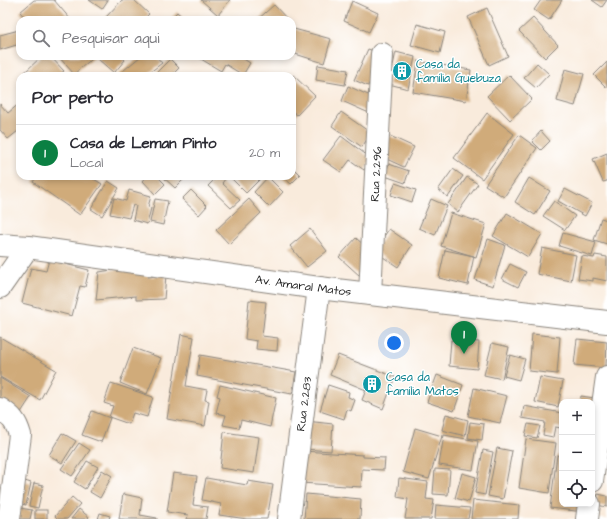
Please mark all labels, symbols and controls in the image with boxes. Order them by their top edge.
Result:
search box [16,16,296,60]
icon: search [30,27,52,49]
text: Pesquisar aqui [62,28,159,49]
place label: Casa da família Guebuza [416,56,501,87]
building icon: Casa da família Guebuza [391,60,413,82]
text: Por perto [32,86,113,110]
text: Casa de Leman Pinto [70,133,216,154]
text: 1 [44,144,46,162]
text: 20 m [249,144,280,162]
street label: Rua 2.296 [367,146,386,202]
text: Local [70,154,103,172]
street label: Av. Amaral Matos [254,271,352,301]
pin: 1 [451,321,477,354]
your location [384,333,404,353]
place label: Casa da família Matos [386,369,459,400]
building icon: Casa da família Matos [361,373,383,395]
street label: Rua 2.283 [292,376,316,432]
map controls [559,399,595,507]
button: + [559,399,595,435]
button: − [559,435,595,471]
button: locate [559,471,595,507]

